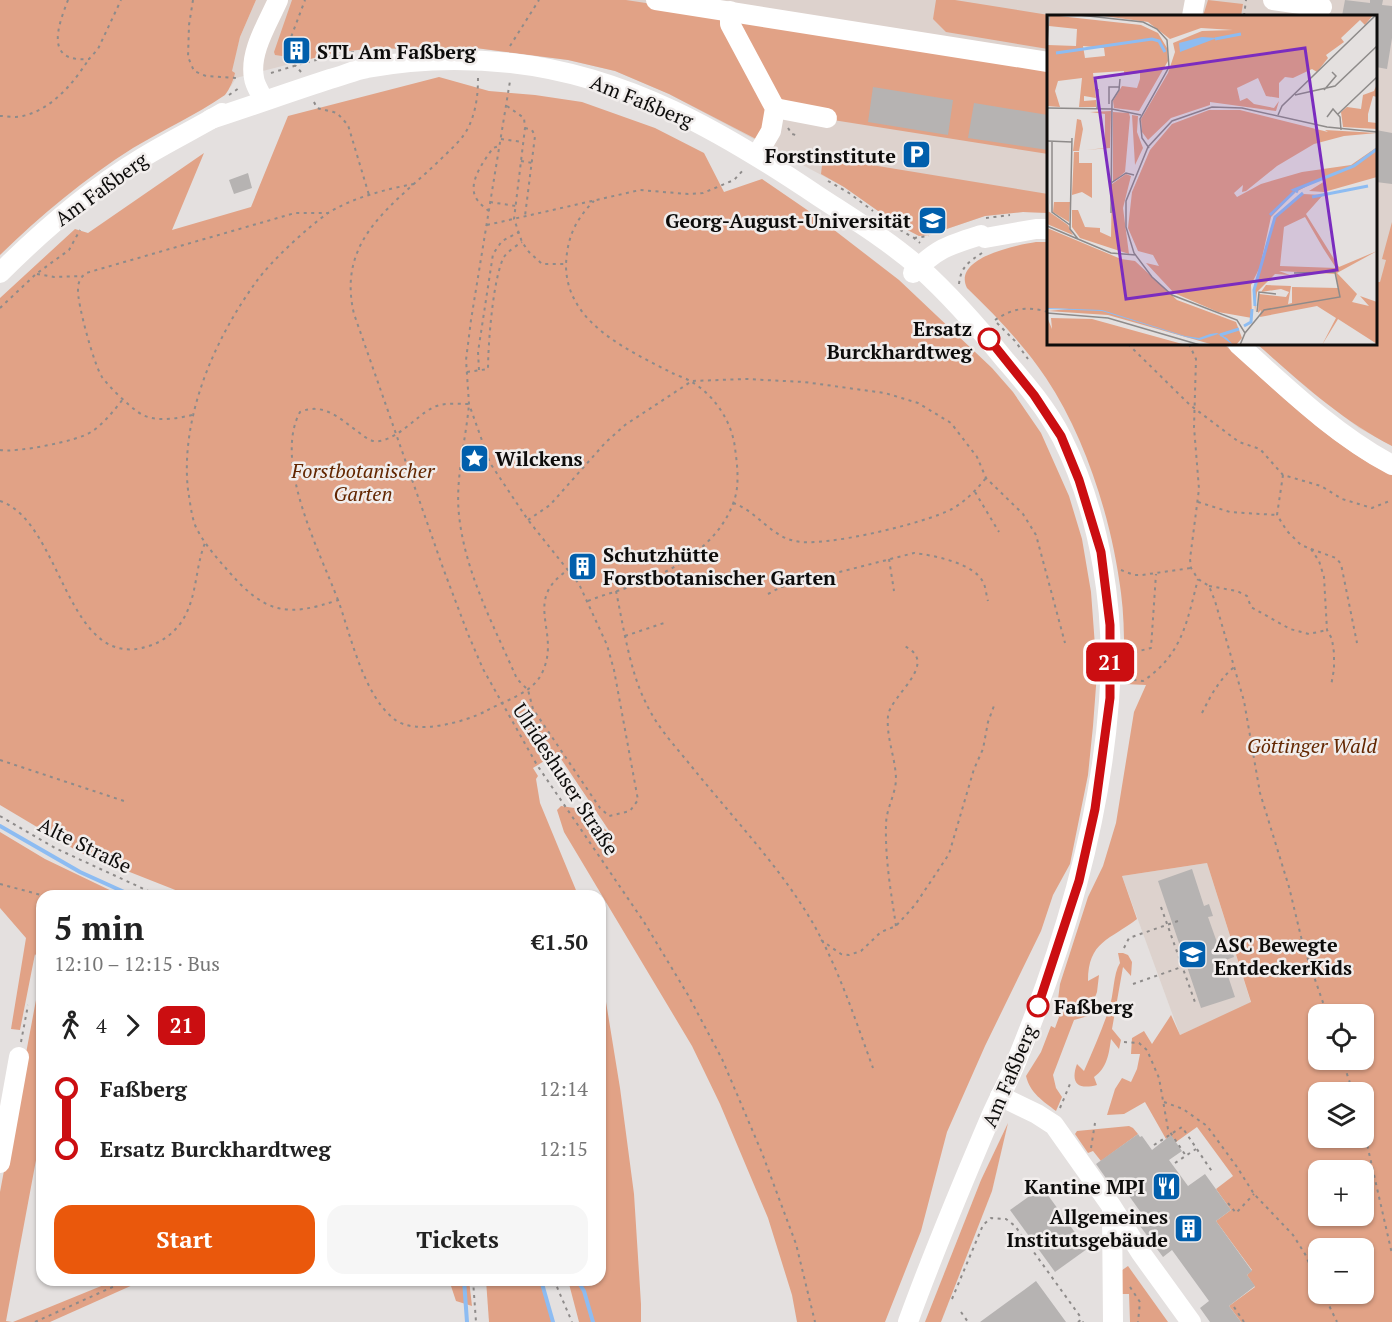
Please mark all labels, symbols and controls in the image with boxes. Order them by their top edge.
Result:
inset map [1047,15,1377,345]
building icon: STL Am Faßberg [280,35,312,67]
place label: STL Am Faßberg [317,38,477,65]
street label: Am Faßberg [587,68,698,134]
parking icon: Forstinstitute [901,139,933,171]
place label: Forstinstitute [765,142,896,169]
street label: Am Faßberg [49,146,153,232]
school or university icon: Georg-August-Universität [916,204,948,236]
place label: Georg-August-Universität [665,207,911,234]
place label: Ersatz Burckhardtweg [827,315,973,365]
marker: Ersatz Burckhardtweg [978,328,1000,350]
place icon: Wilckens [458,442,490,474]
place label: Wilckens [495,445,583,472]
park label: Forstbotanischer Garten [291,457,436,507]
place label: Schutzhütte Forstbotanischer Garten [603,541,836,591]
building icon: Schutzhütte Forstbotanischer Garten [566,550,598,582]
line badge: 21 [1083,642,1137,682]
text: 21 [1098,648,1122,676]
street label: Ulrideshuser Straße [507,698,625,860]
park label: Göttinger Wald [1247,732,1377,759]
street label: Alte Straße [34,811,136,879]
text: 5 min [54,906,144,949]
text: €1.50 [532,927,588,956]
place label: ASC Bewegte EntdeckerKids [1214,931,1352,981]
school or university icon: ASC Bewegte EntdeckerKids [1177,939,1209,971]
text: 12:10 – 12:15 · Bus [54,950,220,977]
place label: Faßberg [1054,993,1134,1020]
marker: Faßberg [1027,995,1049,1017]
map controls [1308,1004,1374,1304]
button: locate [1308,1004,1374,1070]
icon: walk [54,1009,87,1042]
icon: forward [116,1009,149,1042]
text: 21 [170,1011,193,1039]
text: 4 [96,1012,107,1039]
street label: Am Faßberg [975,1020,1043,1131]
text: Faßberg [100,1074,187,1103]
text: 12:14 [539,1075,588,1102]
button: layers [1308,1082,1374,1148]
text: Ersatz Burckhardtweg [100,1134,331,1163]
text: 12:15 [539,1135,588,1162]
button: + [1308,1160,1374,1226]
restaurant icon: Kantine MPI [1150,1170,1182,1202]
place label: Kantine MPI [1024,1173,1145,1200]
place label: Allgemeines Institutsgebäude [1007,1203,1168,1253]
button: Start [54,1205,315,1274]
button: Tickets [327,1205,588,1274]
building icon: Allgemeines Institutsgebäude [1173,1212,1205,1244]
button: − [1308,1238,1374,1304]

